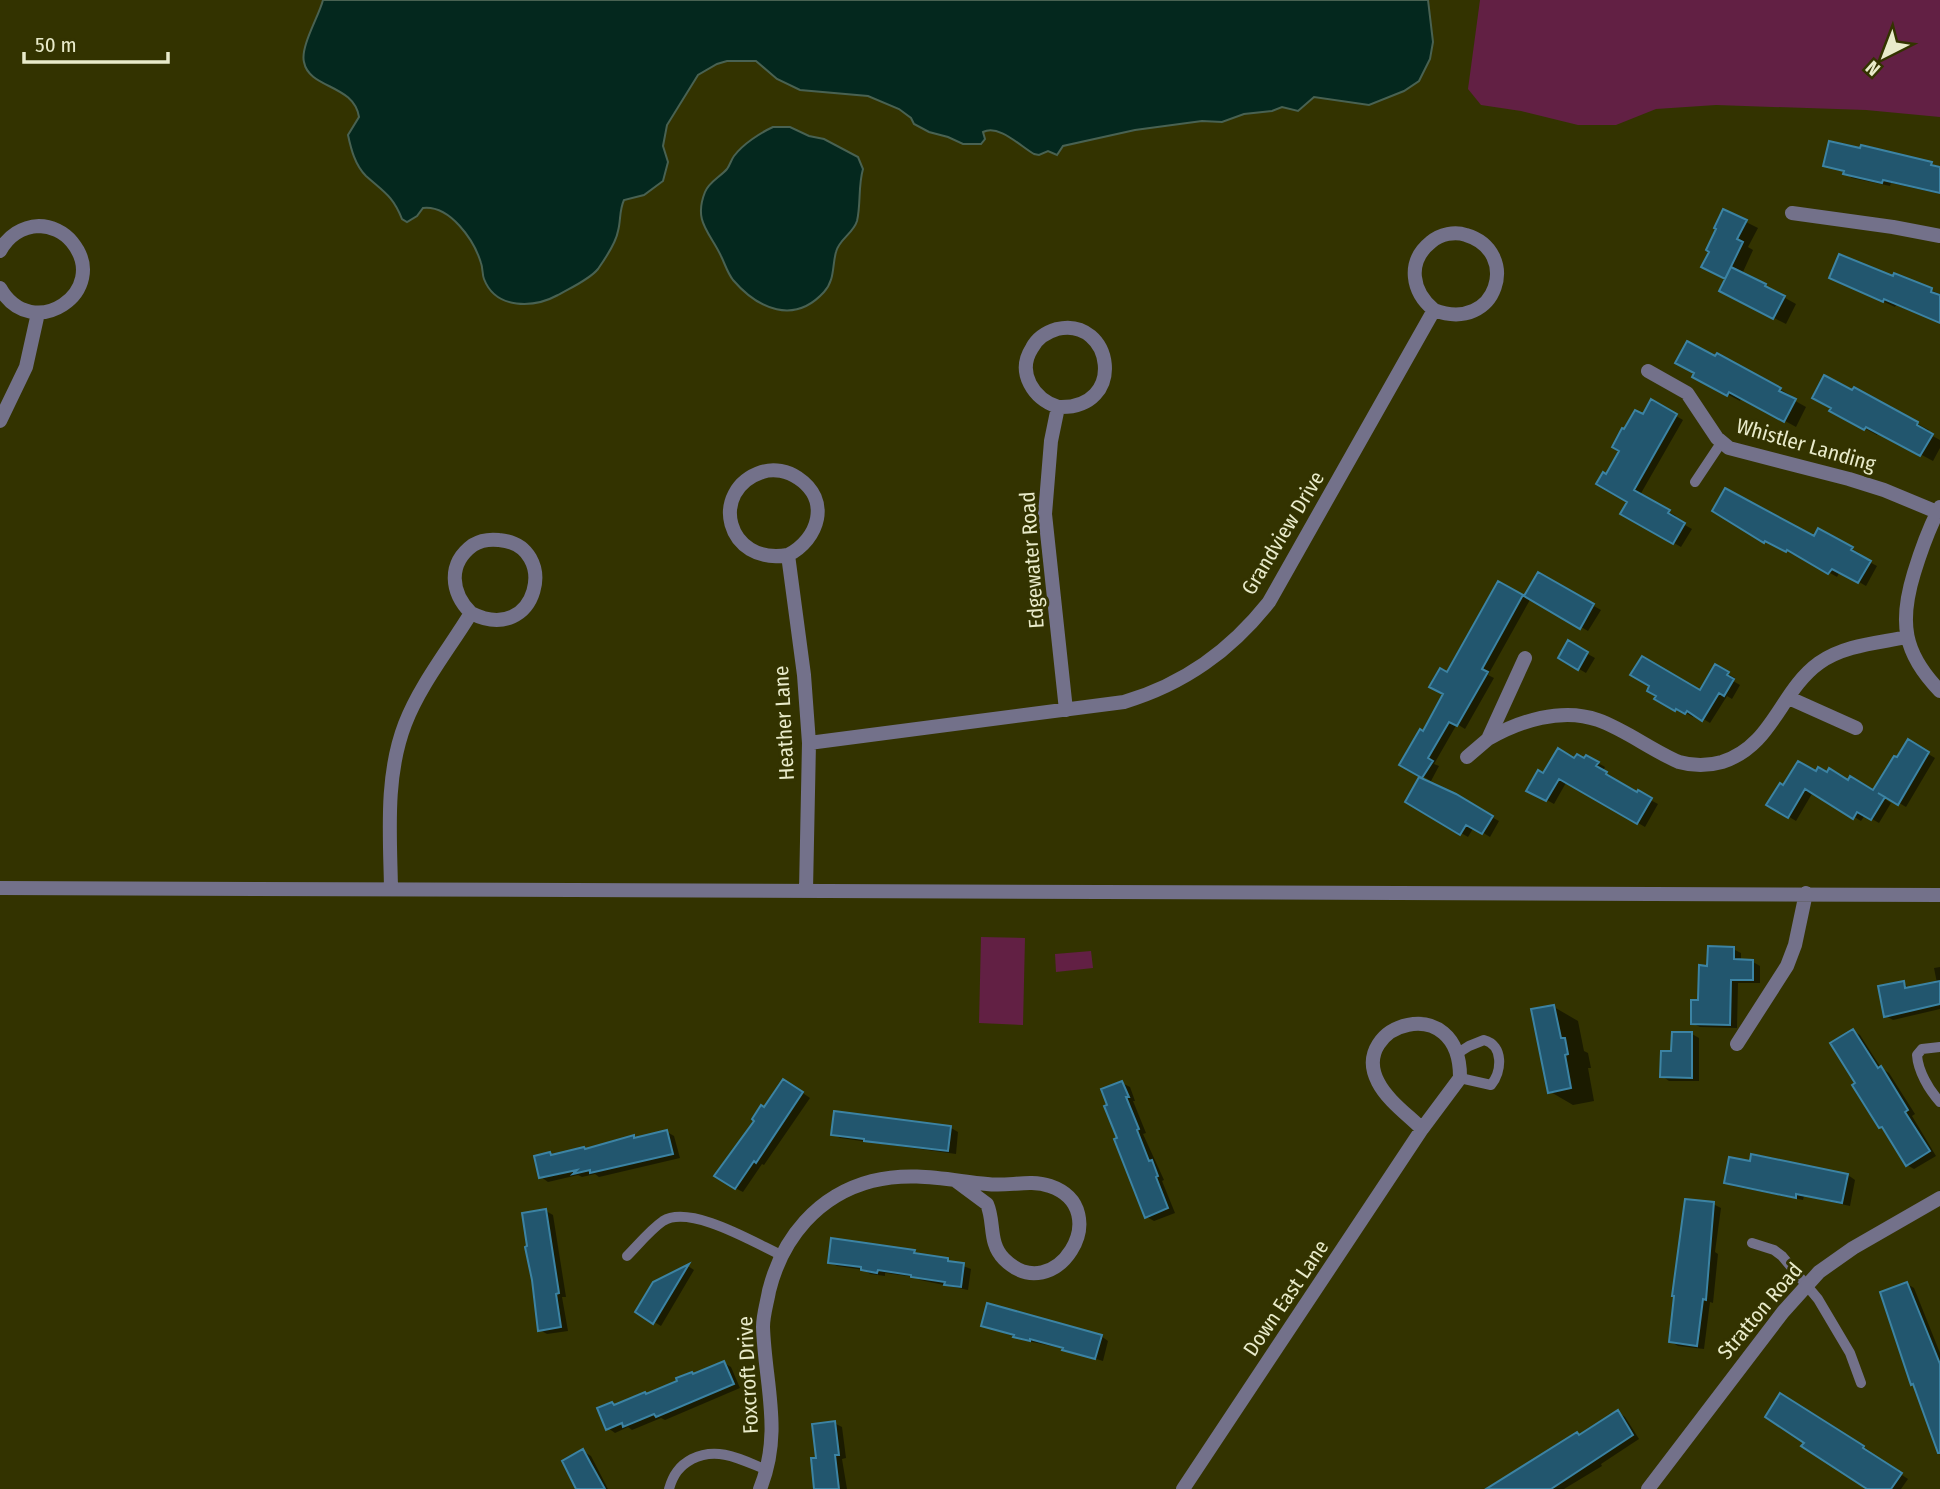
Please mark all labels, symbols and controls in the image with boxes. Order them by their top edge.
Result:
scale bar [24,21,168,65]
north arrow [1849,21,1919,91]
text: 50 m [35,32,77,58]
text: N [1861,56,1885,81]
street label: Whistler Landing [1733,413,1879,477]
street label: Grandview Drive [1236,467,1330,599]
street label: Edgewater Road [1014,491,1050,629]
street label: Heather Lane [768,665,800,781]
street label: Down East Lane [1238,1235,1334,1361]
street label: Stratton Road [1712,1257,1808,1365]
street label: Foxcroft Drive [732,1316,764,1434]

